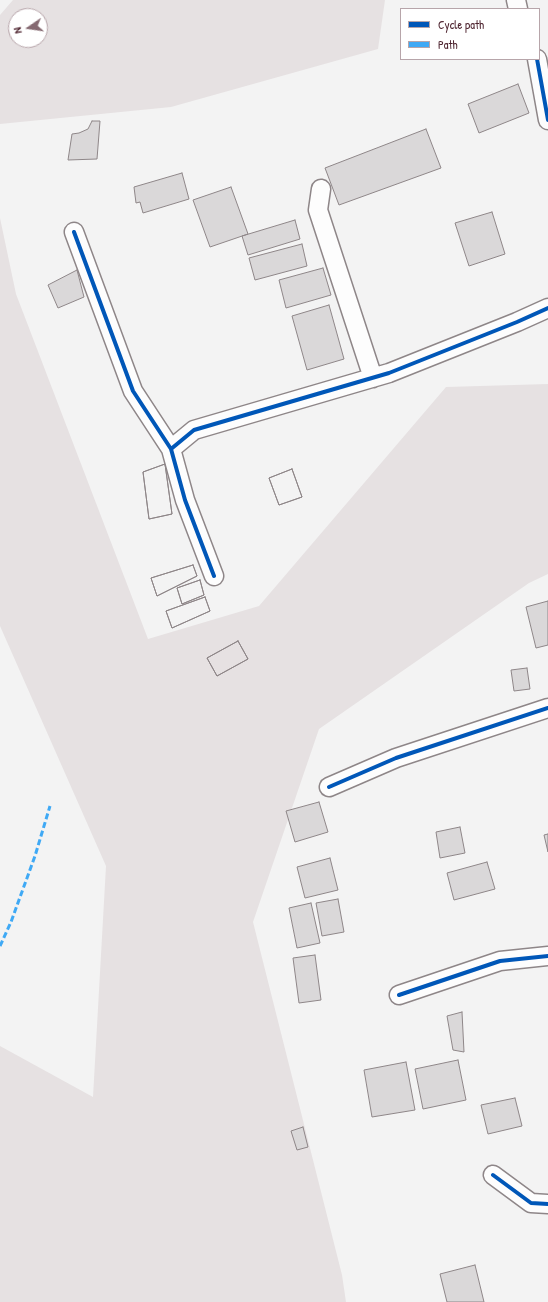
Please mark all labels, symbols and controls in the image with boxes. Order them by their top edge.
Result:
north arrow [8,8,48,48]
legend [400,8,540,60]
text: Cycle path [438,16,484,33]
text: N [10,26,25,35]
text: Path [438,36,458,53]

